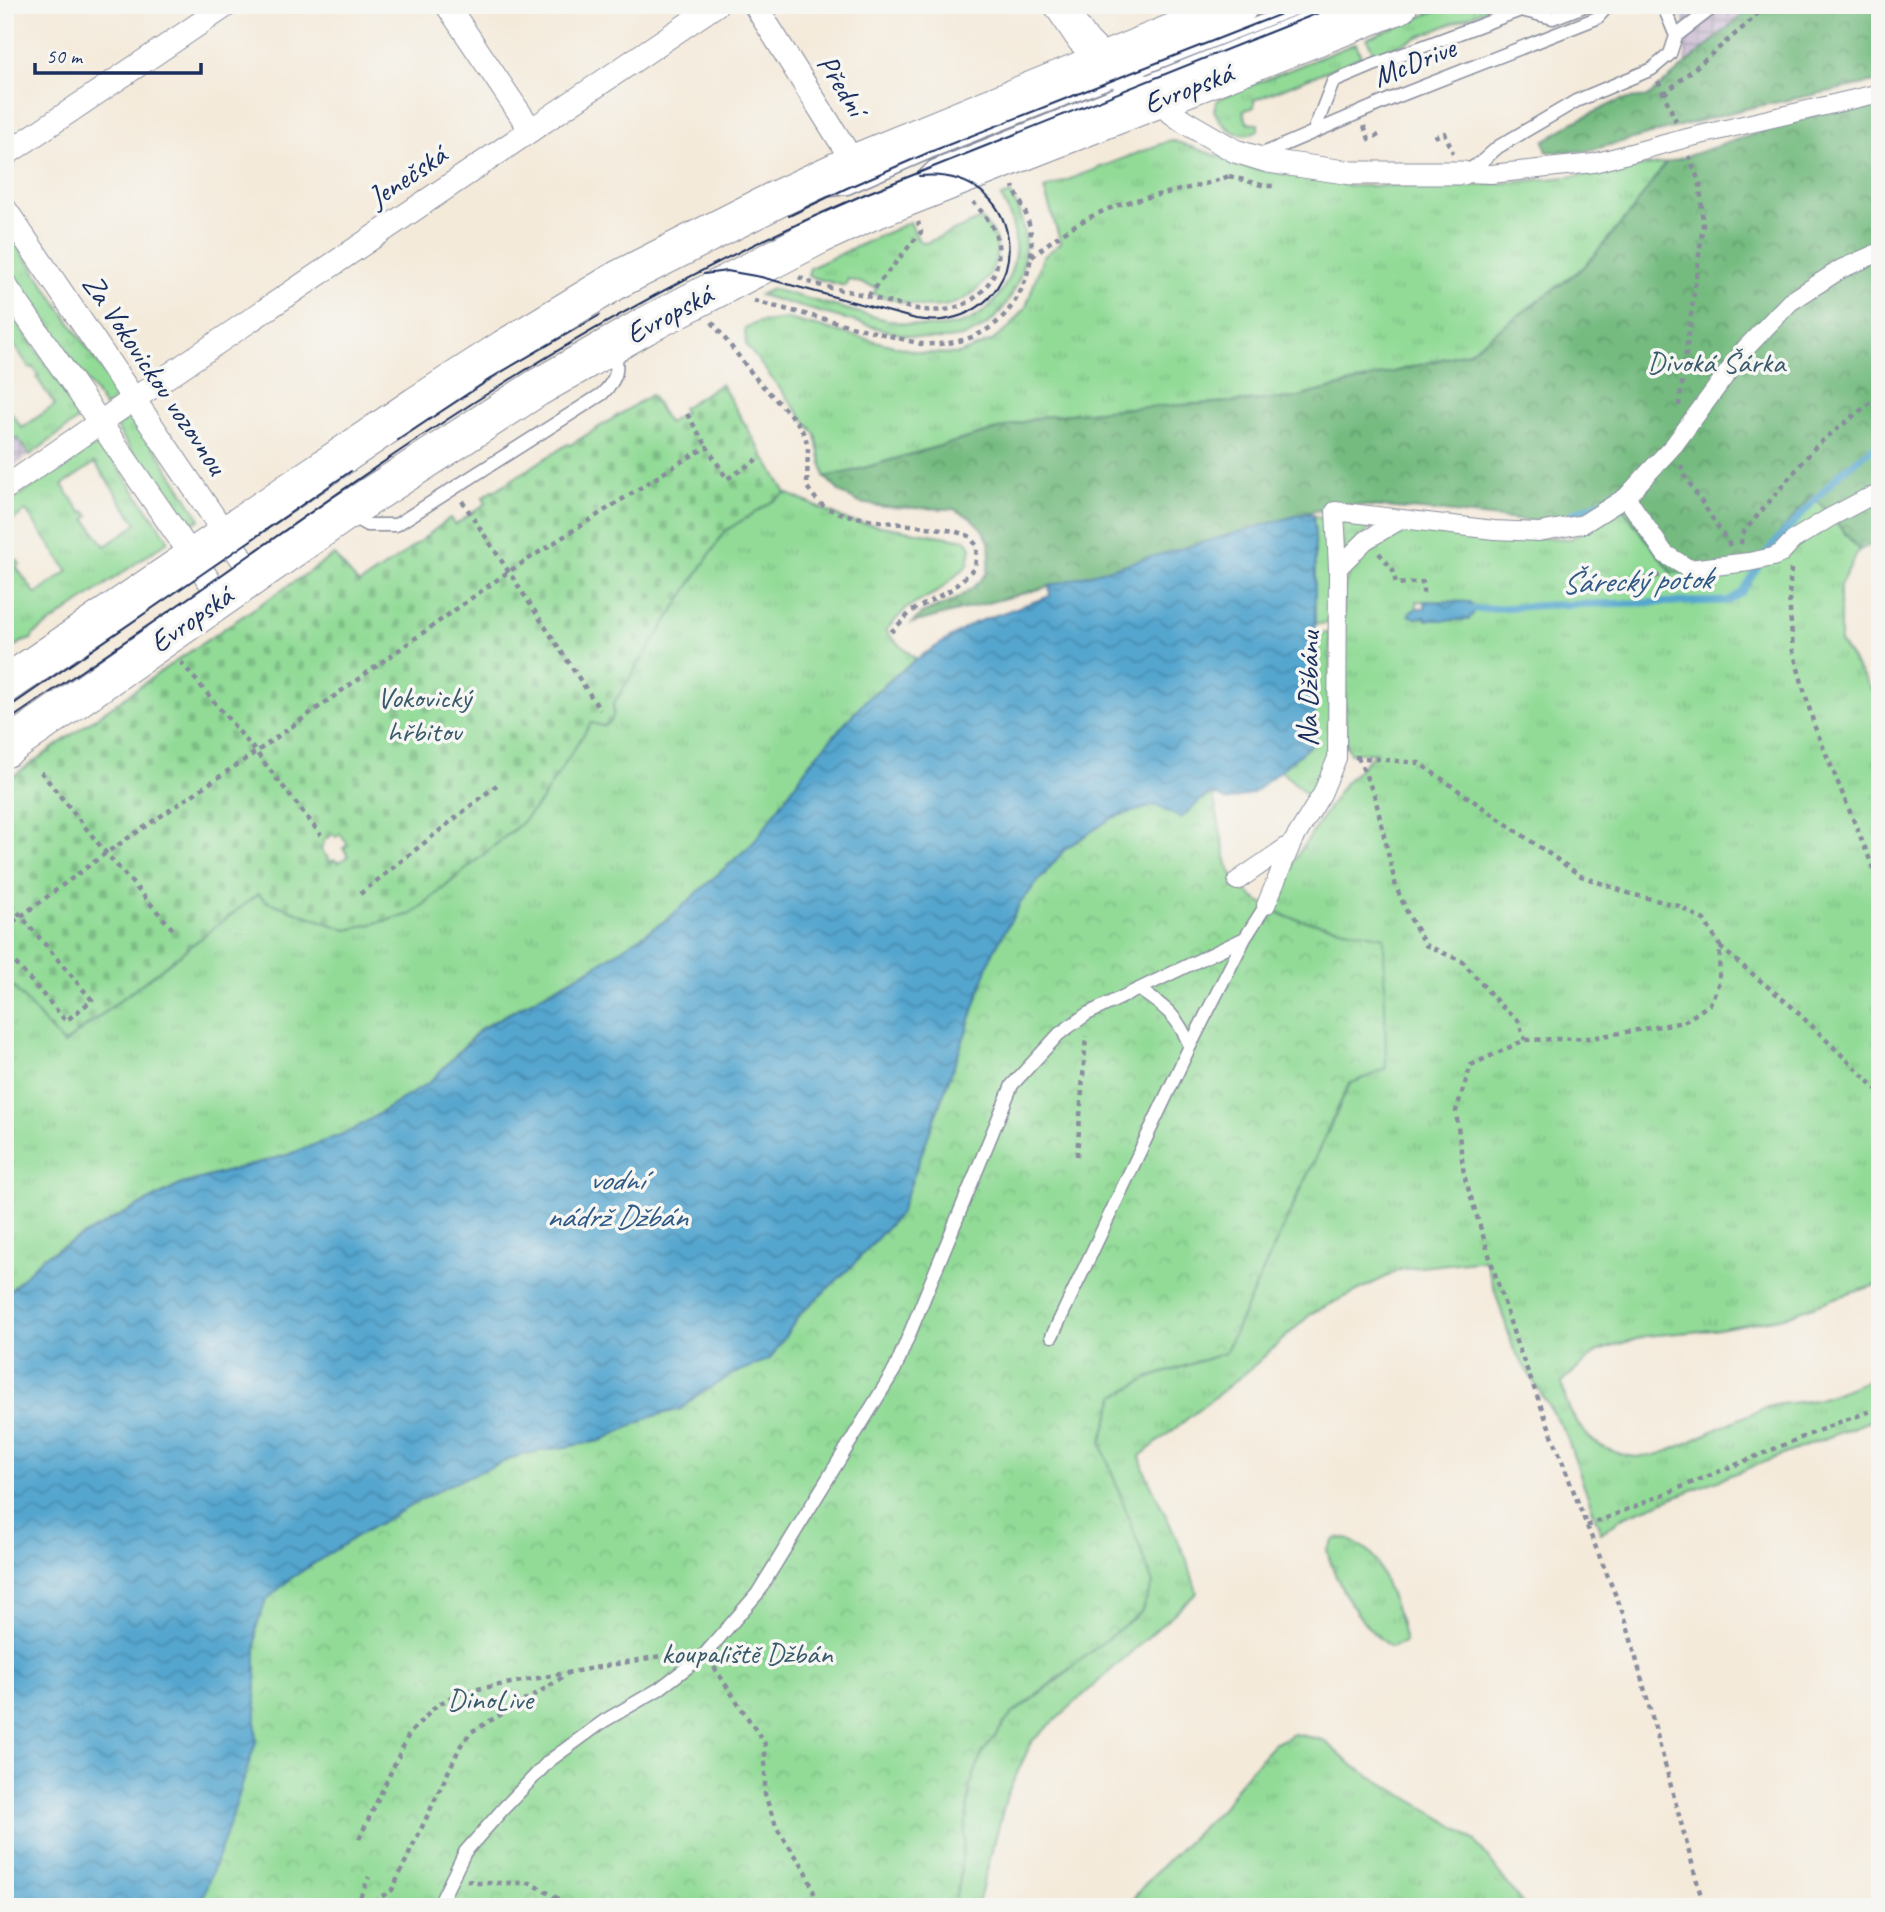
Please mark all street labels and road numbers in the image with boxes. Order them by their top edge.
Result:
street label: McDrive [1367,27,1463,96]
street label: Přední [809,47,879,128]
street label: Evropská [1138,53,1241,122]
street label: Jenečská [359,134,456,217]
street label: Za Vokovickou vozovnou [74,267,237,483]
street label: Evropská [619,274,721,352]
street label: Evropská [142,575,242,661]
street label: Na Džbánu [1288,629,1328,747]

